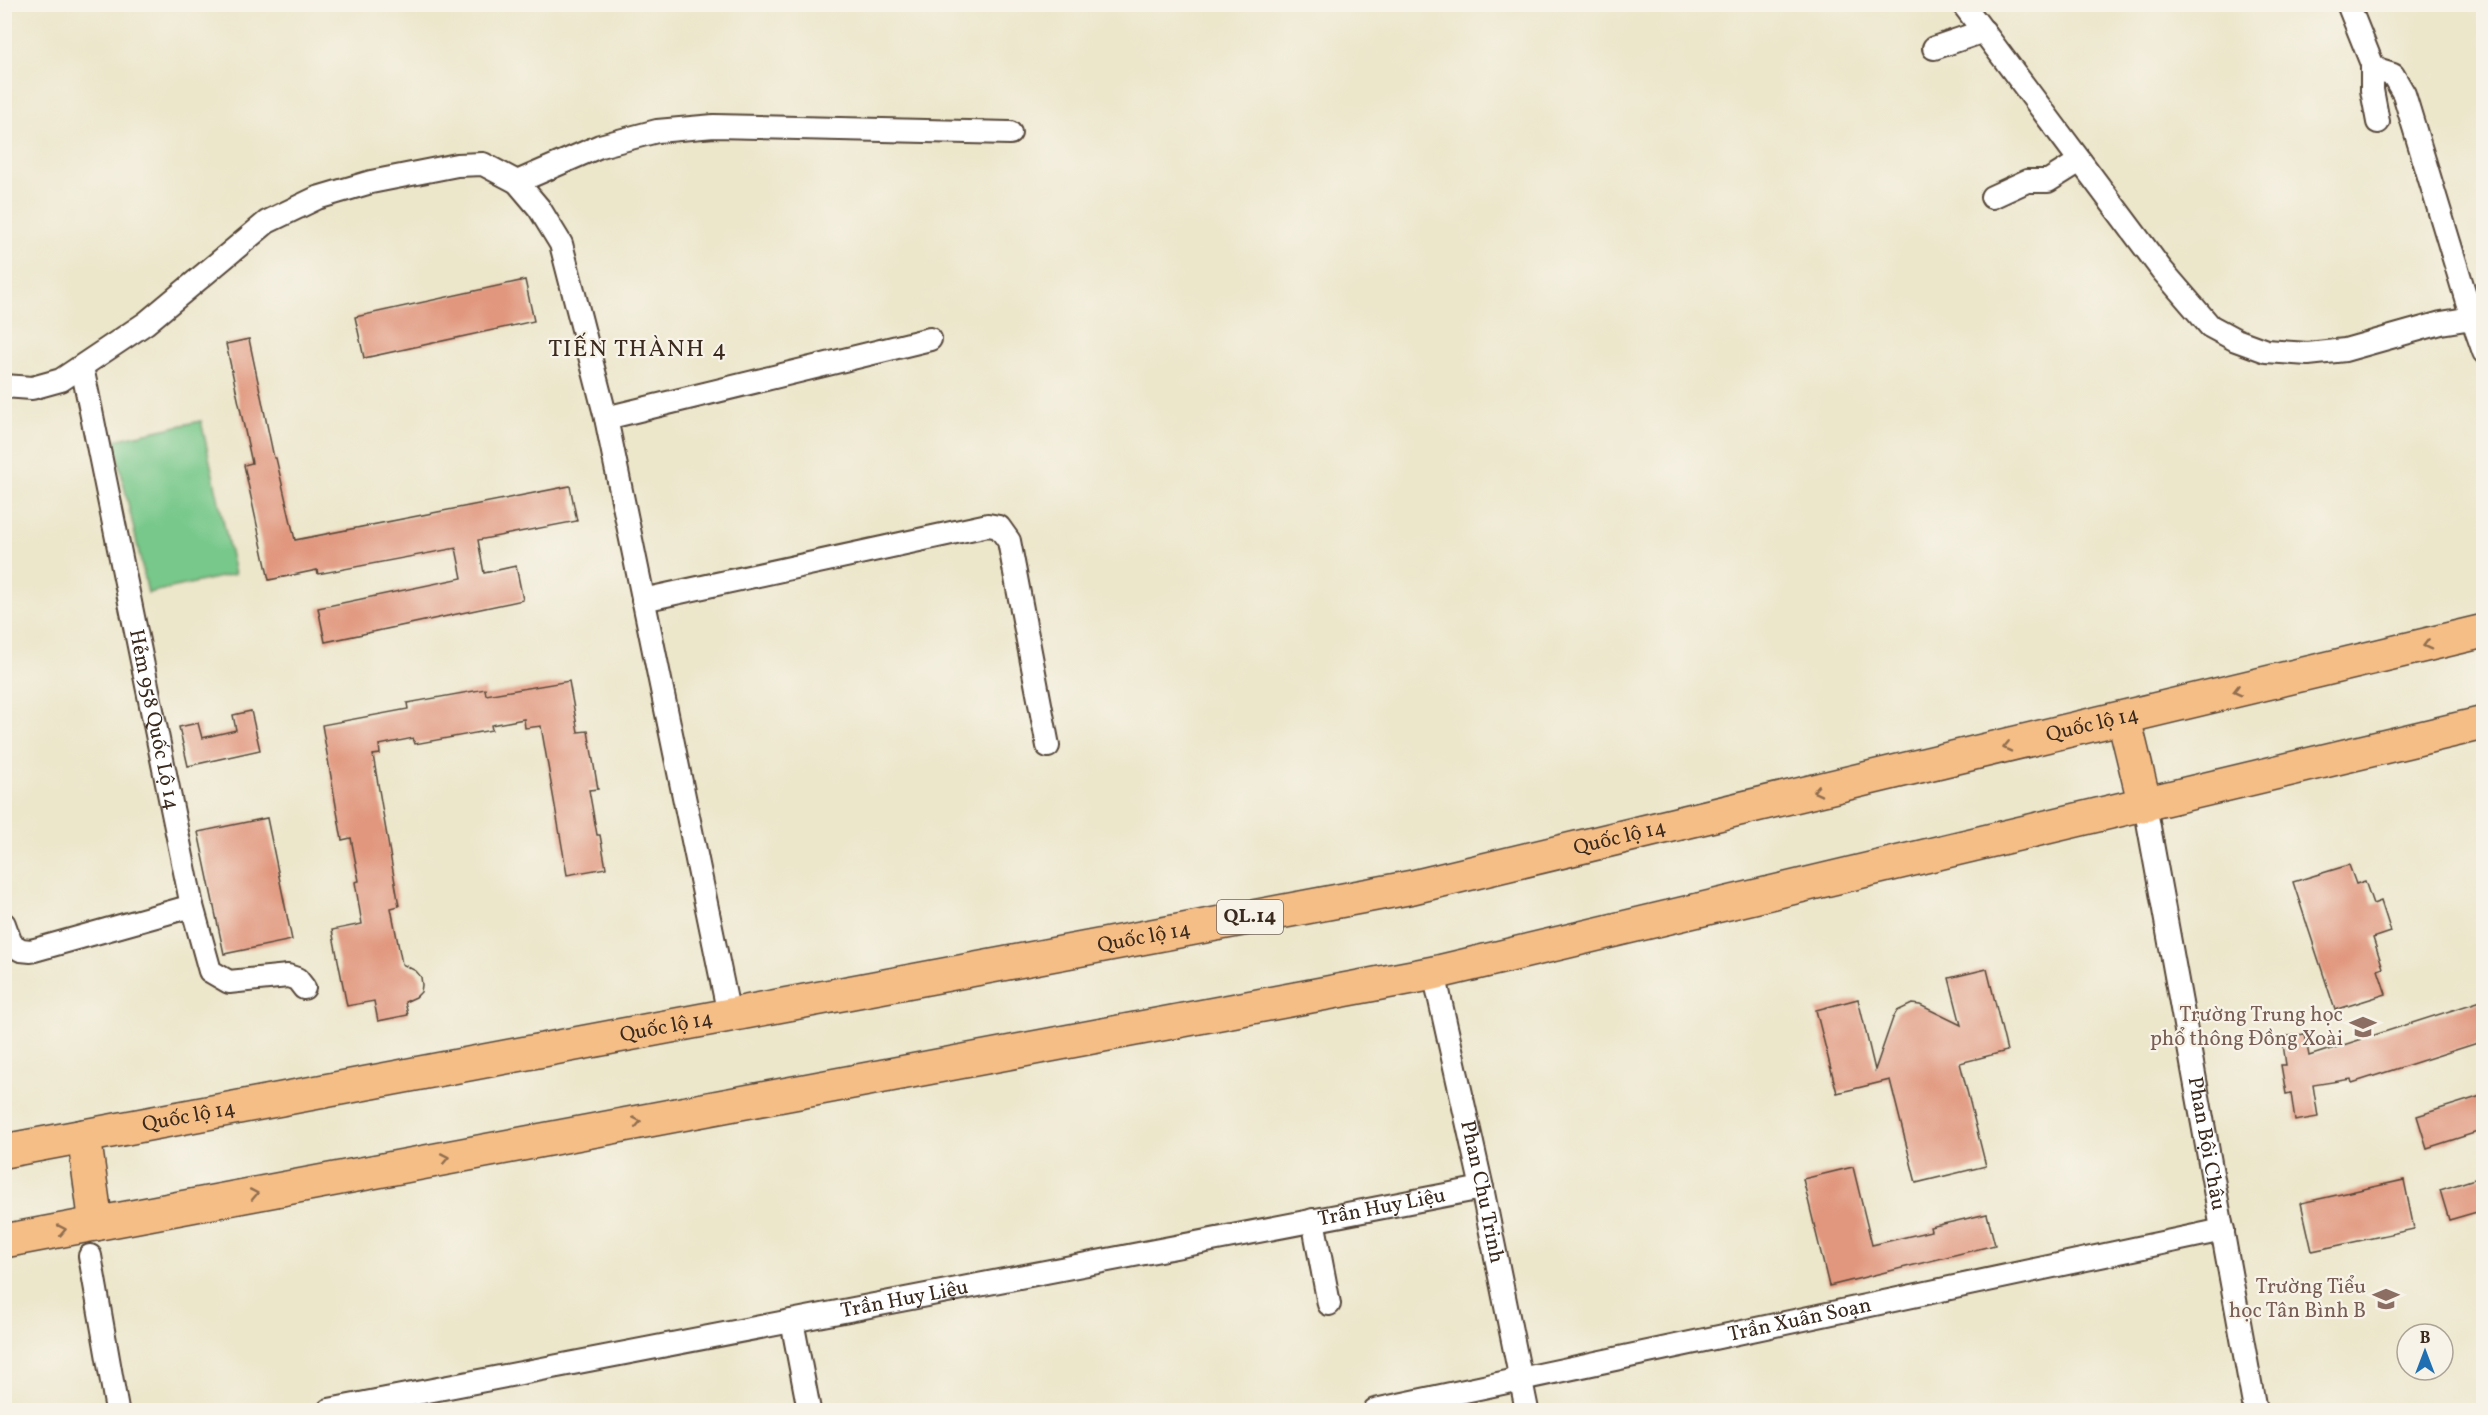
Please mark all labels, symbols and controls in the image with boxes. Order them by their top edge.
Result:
district label: TIẾN THÀNH 4 [548,332,728,367]
street label: Hẻm 958 Quốc Lộ 14 [121,627,187,813]
one-way arrow [2422,638,2432,651]
one-way arrow [2232,684,2242,697]
street label: Quốc lộ 14 [2043,700,2142,750]
one-way arrow [2002,739,2012,752]
one-way arrow [1812,784,1822,797]
street label: Quốc lộ 14 [1570,813,1669,863]
road number: QL.14 [1217,900,1283,934]
street label: Quốc lộ 14 [1095,914,1193,960]
place label: Trường Trung học phổ thông Đồng Xoài [2150,1001,2343,1054]
street label: Quốc lộ 14 [617,1004,716,1050]
school or university icon: Trường Trung học phổ thông Đồng Xoài [2348,1012,2378,1042]
street label: Phan Bội Châu [2180,1074,2233,1213]
street label: Quốc lộ 14 [140,1093,238,1139]
one-way arrow [632,1116,642,1129]
street label: Phan Chu Trinh [1453,1118,1511,1266]
one-way arrow [440,1152,450,1165]
street label: Trần Huy Liệu [1315,1181,1448,1234]
one-way arrow [248,1188,258,1201]
one-way arrow [57,1224,67,1237]
street label: Trần Huy Liệu [838,1273,971,1326]
place label: Trường Tiểu học Tân Bình B [2229,1273,2366,1326]
school or university icon: Trường Tiểu học Tân Bình B [2371,1284,2401,1314]
street label: Trần Xuân Soạn [1725,1291,1874,1349]
north arrow [2395,1322,2455,1382]
text: B [2420,1328,2431,1350]

